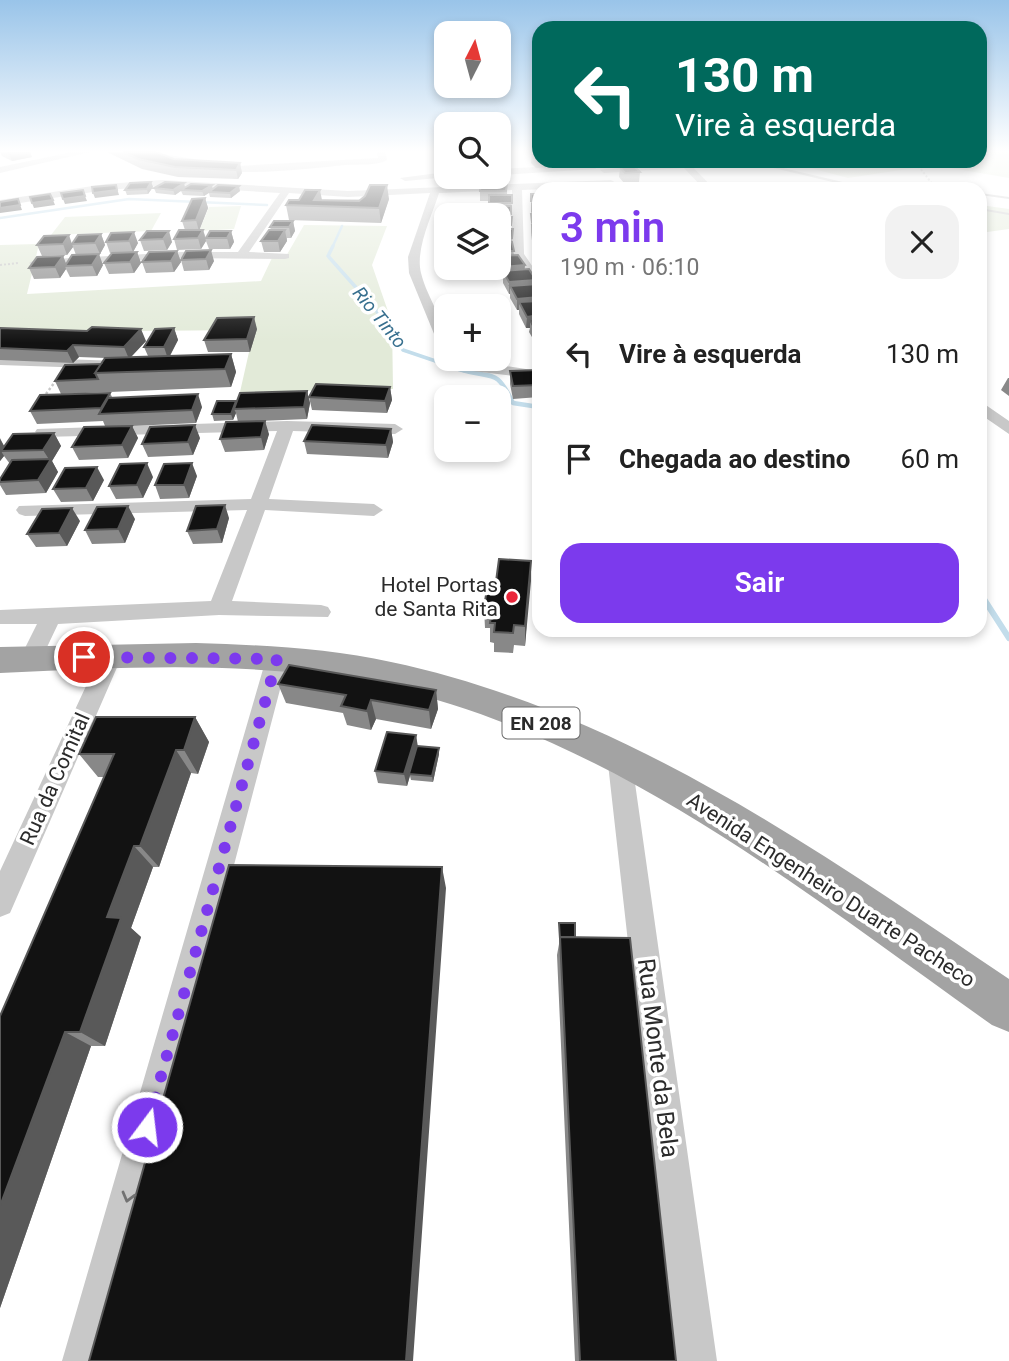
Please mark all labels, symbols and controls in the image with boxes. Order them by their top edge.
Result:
north arrow [434,21,511,98]
map controls [434,21,511,462]
text: 130 m [675,47,814,104]
icon: left [560,49,651,140]
text: Vire à esquerda [675,106,896,144]
button: search [434,112,511,189]
button: layers [434,203,511,280]
text: 3 min [560,203,665,252]
button: close [885,205,959,279]
text: 190 m · 06:10 [560,254,699,281]
water label: Rio Tinto [348,282,411,353]
button: + [434,294,511,371]
icon: left [560,335,598,373]
text: Vire à esquerda [619,339,802,369]
text: 130 m [886,339,959,369]
button: − [434,385,511,462]
icon: arrive [560,440,598,478]
text: Chegada ao destino [619,444,850,474]
text: 60 m [901,444,959,474]
button: Sair [560,543,959,623]
place label: Hotel Portas de Santa Rita [374,573,498,621]
marker: Hotel Portas de Santa Rita [504,589,520,605]
pin [54,627,114,687]
icon: arrive [65,638,103,676]
road number: EN 208 [503,708,580,738]
street label: Rua da Comital [15,709,95,849]
street label: Avenida Engenheiro Duarte Pacheco [683,788,979,992]
street label: Rua Monte da Bela [632,957,684,1159]
position arrow [110,1090,184,1164]
one-way arrow [122,1191,136,1203]

